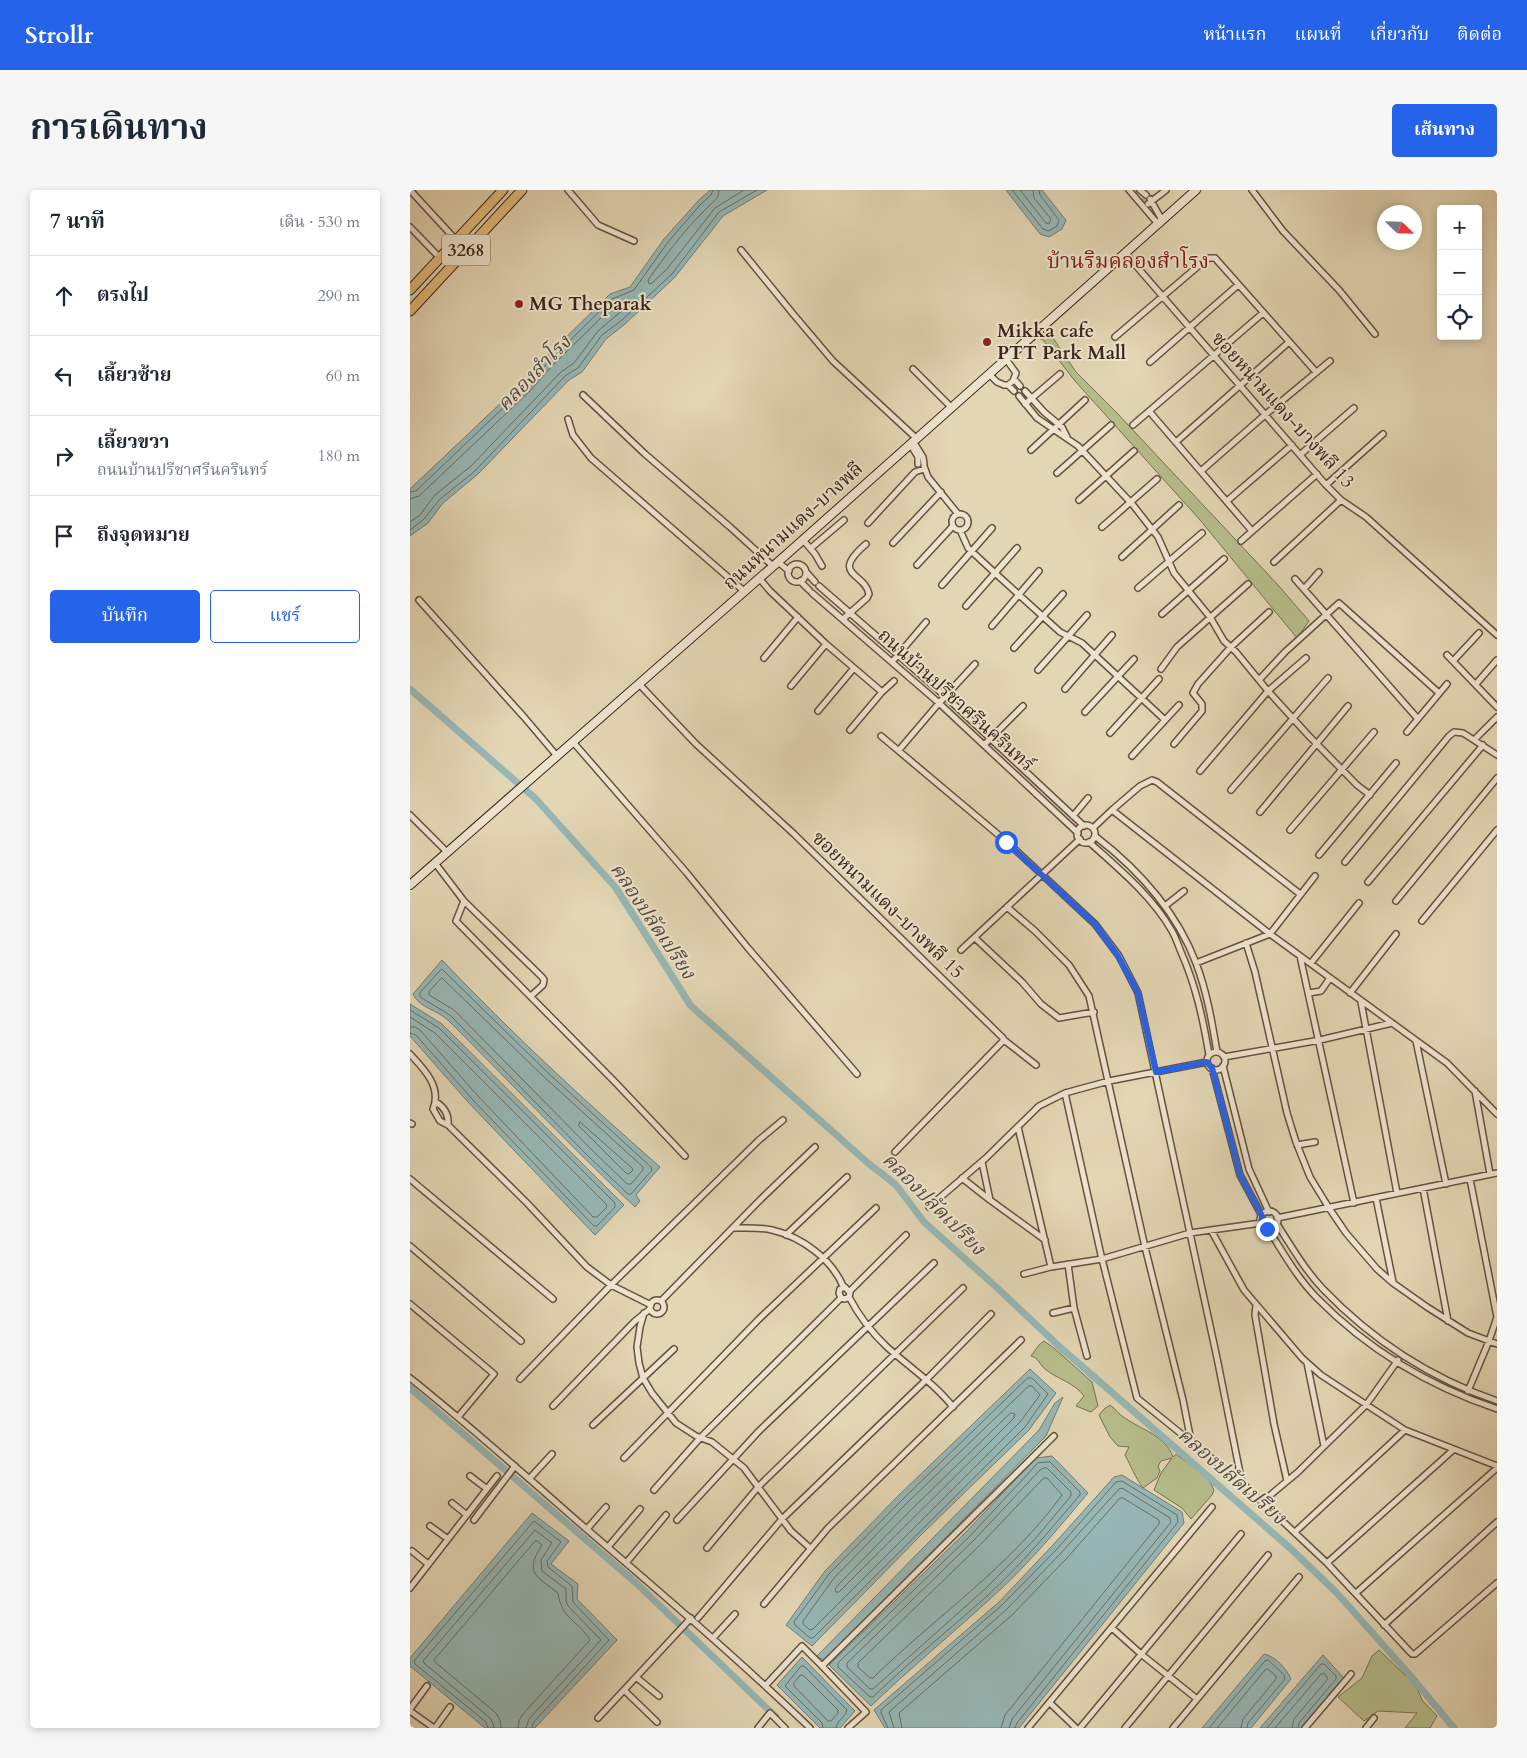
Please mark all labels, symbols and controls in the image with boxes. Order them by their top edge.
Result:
text: Strollr [25,19,93,52]
text: หน้าแรก [1203,22,1266,47]
text: แผนที่ [1294,22,1342,47]
text: เกี่ยวกับ [1370,22,1429,47]
text: ติดต่อ [1457,22,1502,47]
text: การเดินทาง [30,104,208,152]
button: เส้นทาง [1392,104,1497,157]
north arrow [1377,205,1422,250]
map controls [1437,205,1482,340]
button: + [1437,205,1482,250]
text: 7 นาที [50,207,105,236]
text: เดิน · 530 m [279,211,360,233]
road number: 3268 [442,234,490,266]
district label: บ้านริมคลองสำโรง [1047,246,1209,276]
button: − [1437,250,1482,295]
icon: ahead [50,282,78,310]
text: ตรงไป [97,282,149,308]
text: 290 m [318,285,360,307]
place label: MG Theparak [529,291,652,317]
button: locate [1437,295,1482,340]
marker: MG Theparak [513,298,525,310]
place label: Mikka cafe PTT Park Mall [997,318,1127,366]
street label: ซอยหนามแดง-บางพลี 13 [1206,326,1360,494]
water label: คลองสำโรง [490,328,578,417]
marker: Mikka cafe PTT Park Mall [981,336,993,348]
icon: left [50,362,78,390]
text: เลี้ยวซ้าย [97,362,171,388]
text: 60 m [326,365,360,387]
text: เลี้ยวขวา [97,429,169,455]
icon: right [50,442,78,470]
text: 180 m [318,445,360,467]
street label: ถนนหนามแดง-บางพลี [717,456,869,596]
text: ถนนบ้านปรีชาศรีนครินทร์ [97,459,268,481]
icon: arrive [50,522,78,550]
text: ถึงจุดหมาย [97,522,190,548]
button: บันทึก [50,590,200,643]
button: แชร์ [210,590,360,643]
street label: ถนนบ้านปรีชาศรีนครินทร์ [872,623,1041,778]
street label: ซอยหนามแดง-บางพลี 15 [806,825,970,985]
route start [995,831,1018,854]
water label: คลองปลัดเปรียง [604,857,703,985]
water label: คลองปลัดเปรียง [877,1147,992,1262]
route end [1256,1218,1279,1241]
water label: คลองปลัดเปรียง [1172,1421,1293,1531]

